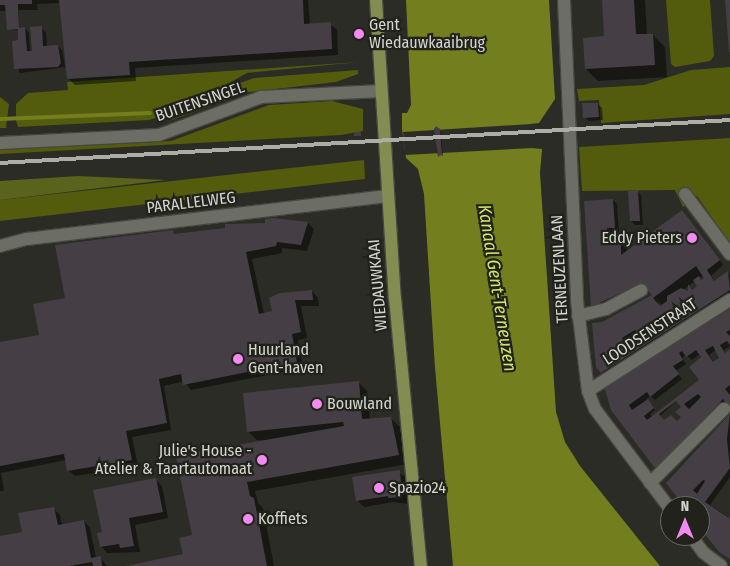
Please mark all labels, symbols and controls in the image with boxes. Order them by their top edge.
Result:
place label: Gent Wiedauwkaaibrug [369,15,485,53]
marker: Gent Wiedauwkaaibrug [353,28,365,40]
street label: BUITENSINGEL [153,78,247,126]
street label: PARALLELWEG [145,188,237,218]
water label: Kanaal Gent-Terneuzen [473,203,521,373]
street label: TERNEUZENLAAN [548,214,572,324]
place label: Eddy Pieters [601,228,682,248]
marker: Eddy Pieters [686,232,698,244]
street label: WIEDAUWKAAI [364,238,392,332]
street label: LOODSENSTRAAT [599,295,701,369]
place label: Huurland Gent-haven [248,340,323,378]
marker: Huurland Gent-haven [232,353,244,365]
place label: Bouwland [327,394,392,414]
marker: Bouwland [311,398,323,410]
place label: Julie's House - Atelier & Taartautomaat [95,441,252,479]
marker: Julie's House - Atelier & Taartautomaat [256,454,268,466]
place label: Spazio24 [389,478,446,498]
marker: Spazio24 [373,482,385,494]
north arrow [660,496,710,546]
text: N [681,498,689,515]
place label: Koffiets [258,509,308,529]
marker: Koffiets [242,513,254,525]

